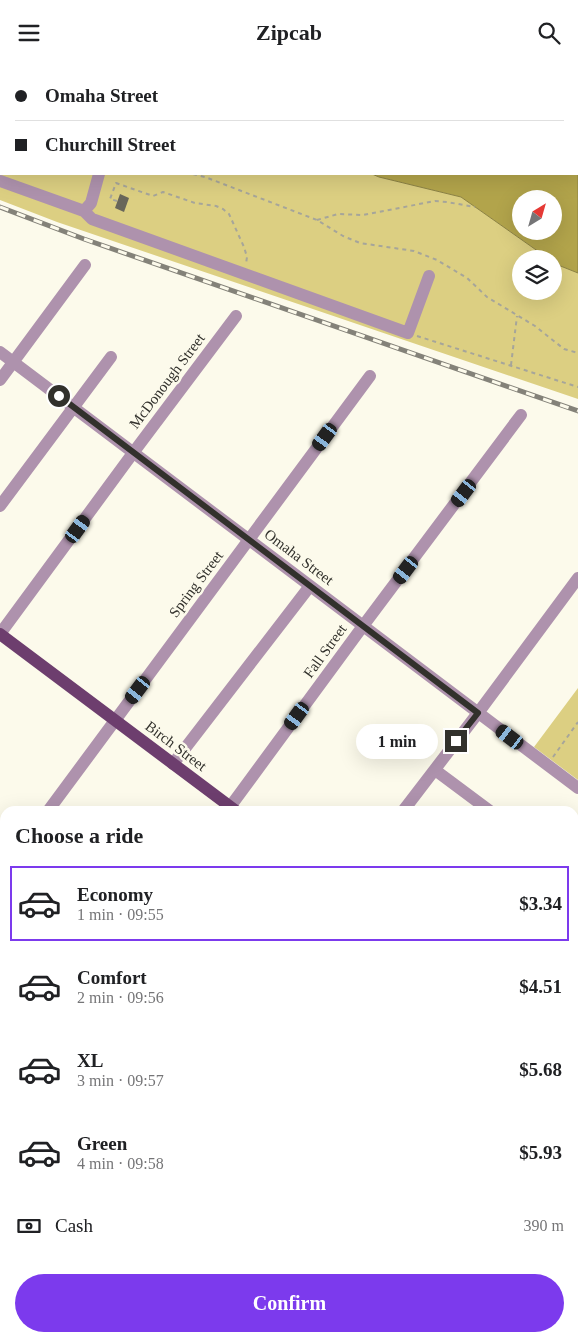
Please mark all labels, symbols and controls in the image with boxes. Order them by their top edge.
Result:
icon: menu [15,19,43,47]
icon: search [535,19,563,47]
text: Zipcab [256,20,322,45]
text: Omaha Street [45,85,158,106]
text: Churchill Street [45,134,176,155]
north arrow [512,190,562,240]
map controls [512,190,562,300]
button: layers [512,250,562,300]
street label: McDonough Street [126,330,208,432]
route start [48,385,70,407]
car [310,420,339,454]
car [448,477,479,509]
car [63,512,92,546]
street label: Omaha Street [261,526,337,589]
street label: Spring Street [166,547,227,620]
car [390,554,421,586]
street label: Fall Street [300,621,350,681]
car [122,674,153,706]
car [282,699,311,733]
street label: Birch Street [142,718,210,775]
car [493,722,526,752]
callout: 1 min [356,723,438,759]
route end [445,730,467,752]
text: 1 min [378,733,416,750]
text: Choose a ride [15,823,143,848]
icon: car [17,881,62,926]
text: Economy [77,884,153,905]
text: $3.34 [519,893,562,914]
text: 1 min · 09:55 [77,906,164,923]
icon: car [17,964,62,1009]
text: Comfort [77,967,147,988]
text: $4.51 [519,976,562,997]
text: 2 min · 09:56 [77,989,164,1006]
icon: car [17,1047,62,1092]
text: XL [77,1050,103,1071]
text: $5.68 [519,1059,562,1080]
text: 3 min · 09:57 [77,1072,164,1089]
icon: car [17,1130,62,1175]
text: Green [77,1133,127,1154]
text: $5.93 [519,1142,562,1163]
text: 4 min · 09:58 [77,1155,164,1172]
icon: cash [15,1212,43,1240]
text: Cash [55,1215,93,1236]
text: 390 m [524,1217,564,1234]
button: Confirm [15,1274,564,1332]

